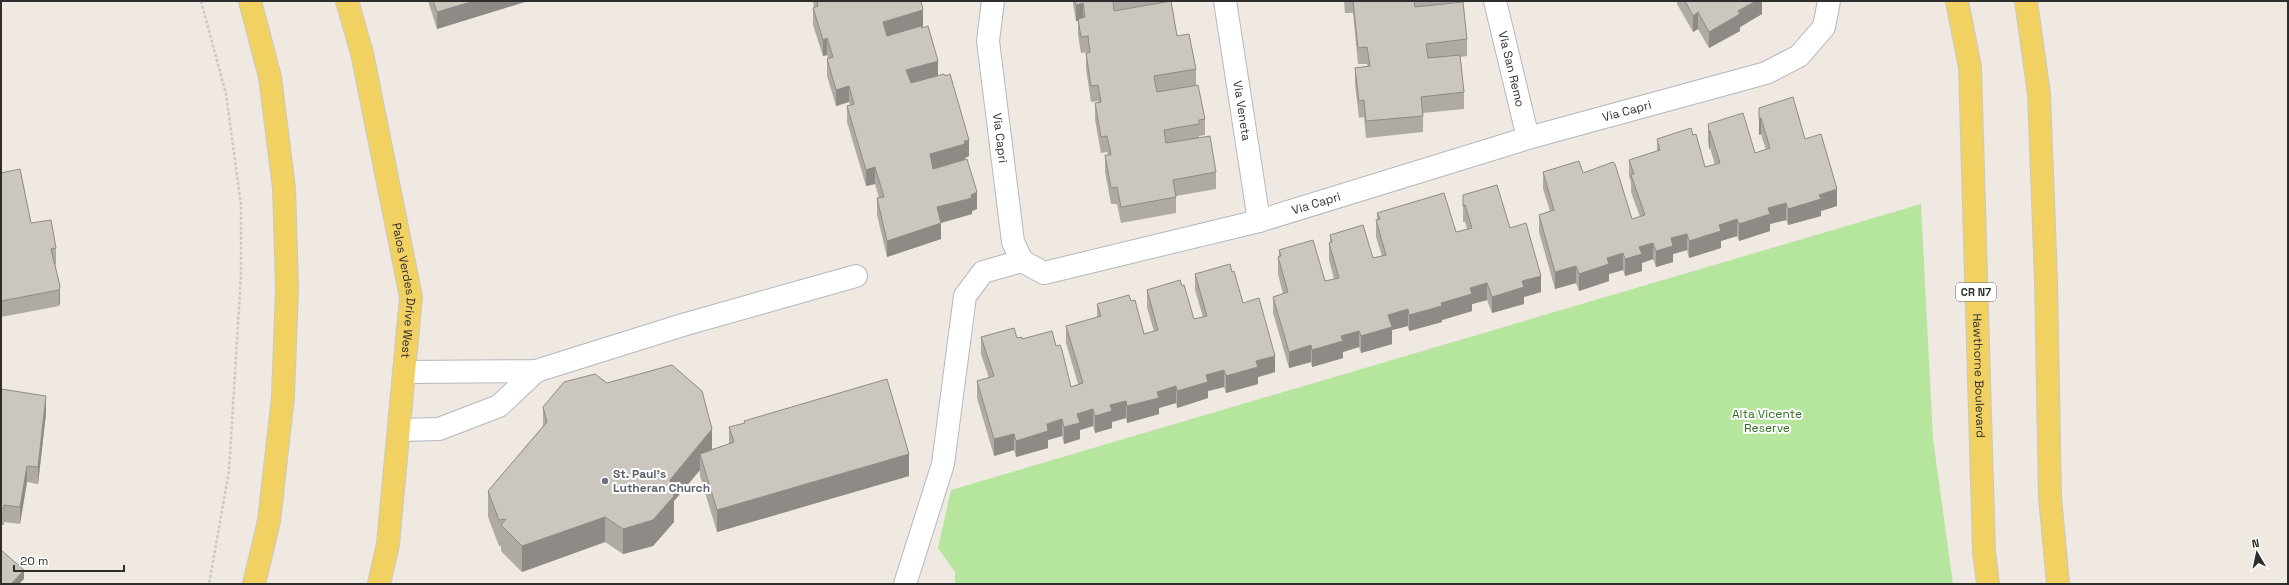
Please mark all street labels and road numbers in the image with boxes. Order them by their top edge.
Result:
street label: Via San Remo [1495,29,1528,109]
street label: Via Veneta [1229,79,1255,142]
street label: Via Capri [1600,97,1653,125]
street label: Via Capri [989,112,1011,164]
street label: Via Capri [1290,188,1343,218]
street label: Palos Verdes Drive West [388,221,419,359]
road number: CR N7 [1956,283,1996,301]
street label: Hawthorne Boulevard [1969,313,1989,438]

